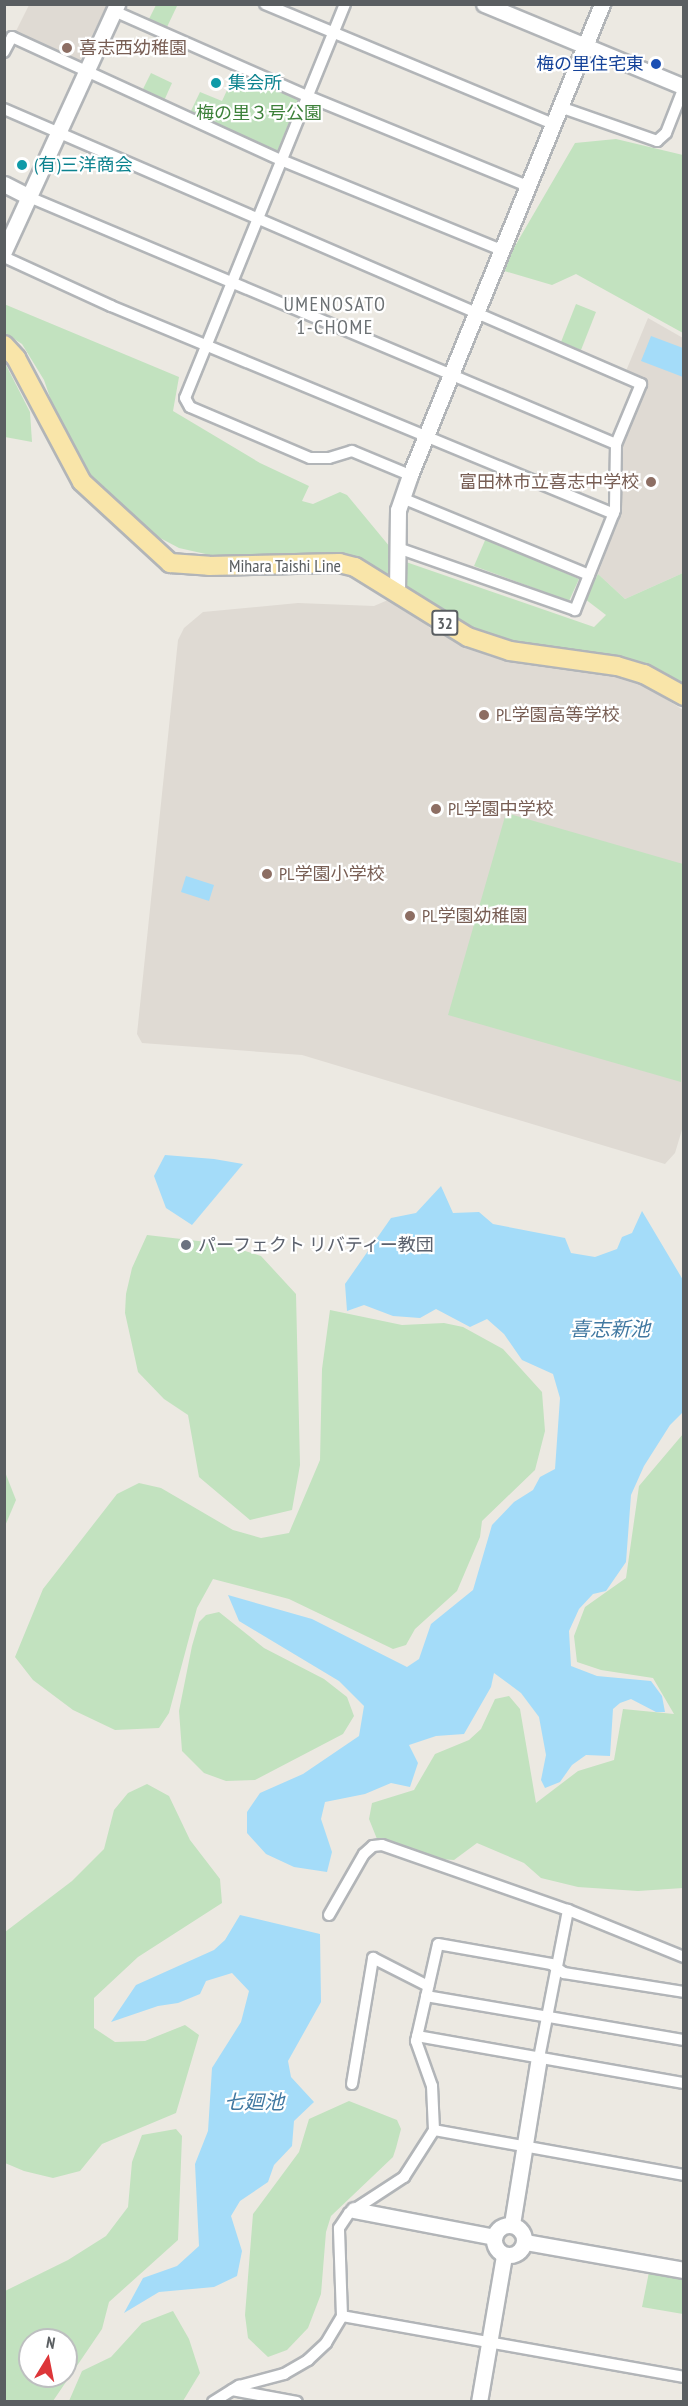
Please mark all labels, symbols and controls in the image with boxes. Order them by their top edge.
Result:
place label: 喜志西幼稚園 [79,37,187,59]
marker: 喜志西幼稚園 [60,41,74,55]
place label: 梅の里住宅東 [536,53,644,75]
marker: 梅の里住宅東 [649,57,663,71]
place label: 集会所 [228,72,282,94]
marker: 集会所 [209,76,223,90]
park label: 梅の里３号公園 [196,102,322,124]
place label: (有)三洋商会 [34,154,132,176]
marker: (有)三洋商会 [15,158,29,172]
district label: UMENOSATO 1-CHOME [283,293,387,340]
place label: 富田林市立喜志中学校 [459,471,639,493]
marker: 富田林市立喜志中学校 [644,475,658,489]
street label: Mihara Taishi Line [229,555,341,577]
road number: 32 [430,610,460,636]
place label: PL学園高等学校 [496,704,620,726]
marker: PL学園高等学校 [477,708,491,722]
place label: PL学園中学校 [448,798,554,820]
marker: PL学園中学校 [429,802,443,816]
place label: PL学園小学校 [279,863,385,885]
marker: PL学園小学校 [260,867,274,881]
place label: PL学園幼稚園 [422,905,528,927]
marker: PL学園幼稚園 [403,909,417,923]
place label: パーフェクト リバティー教団 [198,1234,436,1256]
marker: パーフェクト リバティー教団 [179,1238,193,1252]
water label: 喜志新池 [570,1317,650,1341]
water label: 七廻池 [224,2090,284,2114]
north arrow [18,2328,78,2388]
text: N [45,2332,57,2353]

